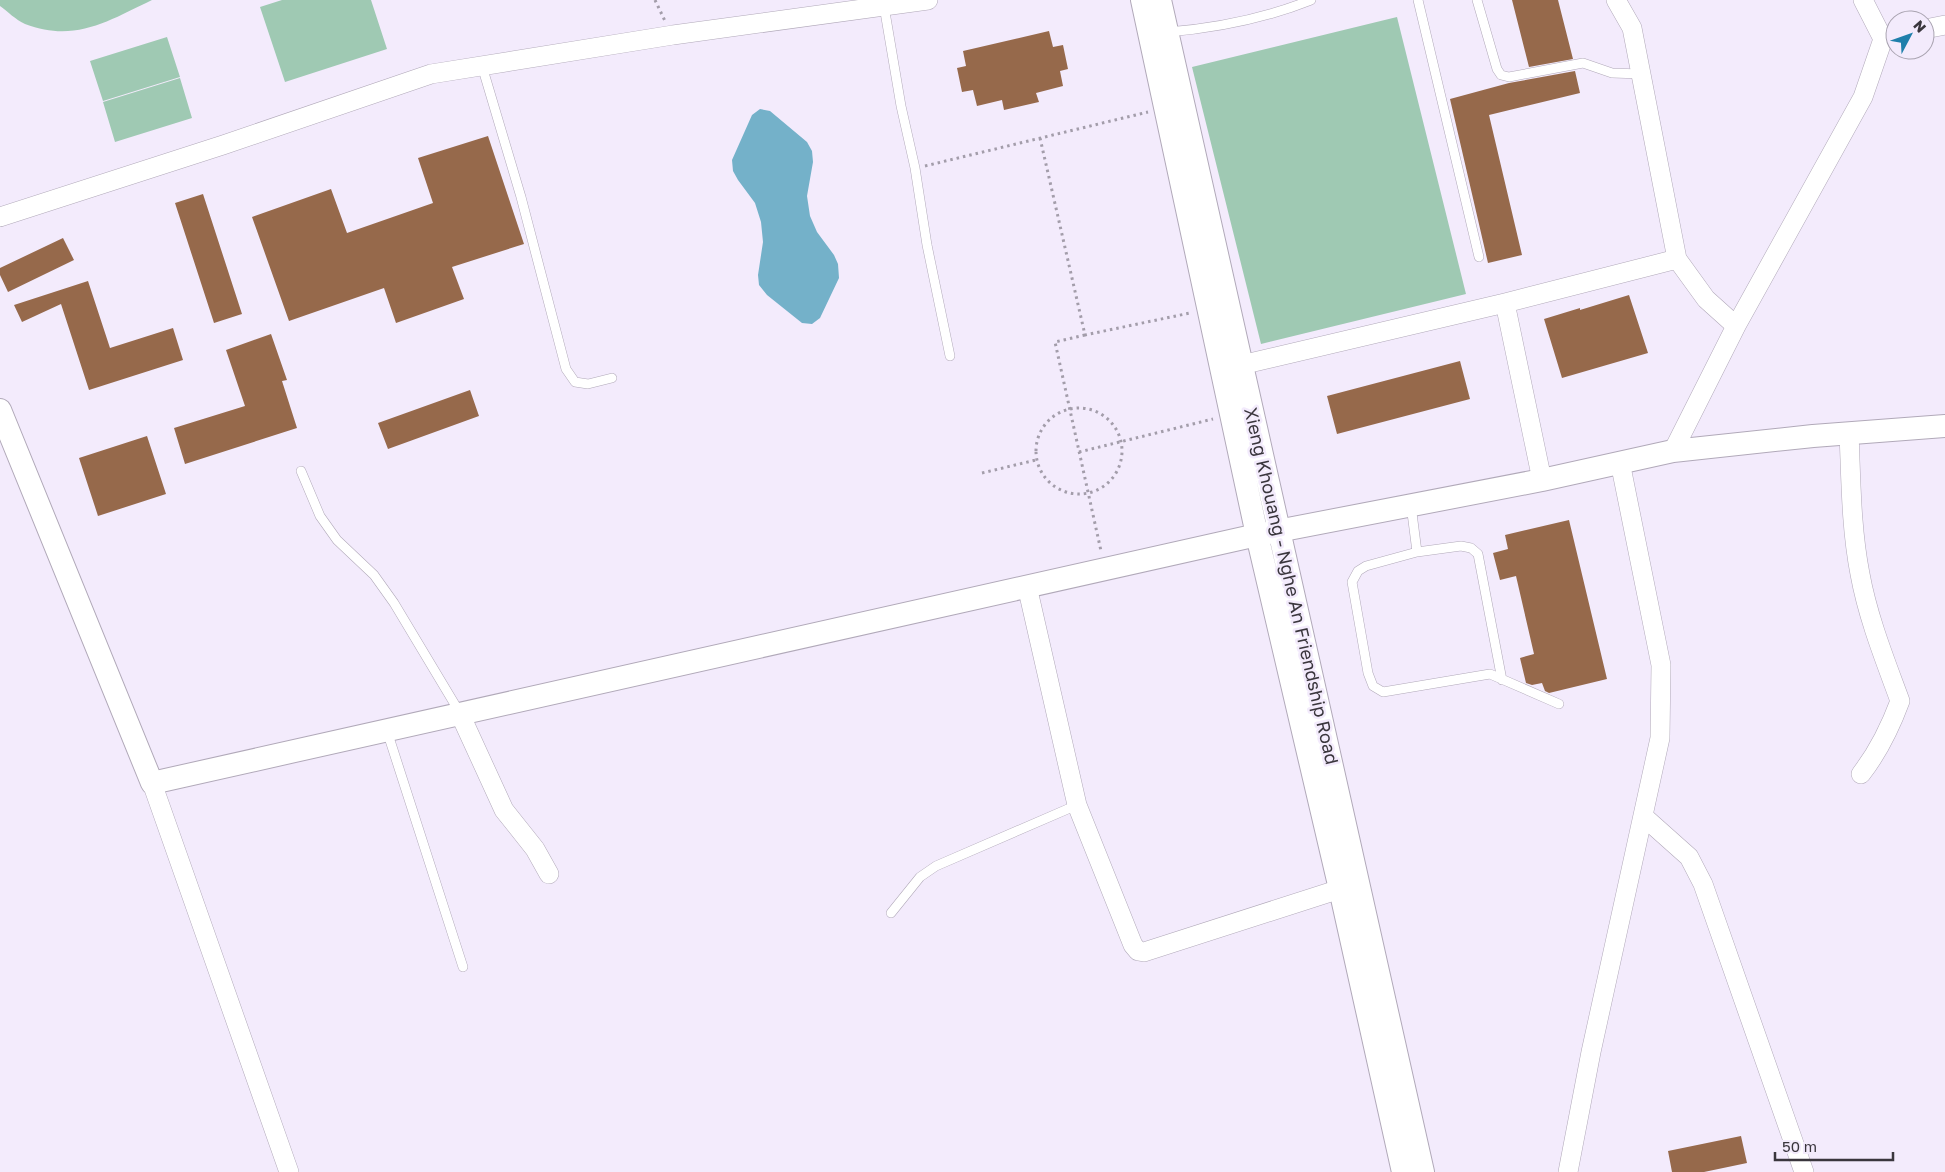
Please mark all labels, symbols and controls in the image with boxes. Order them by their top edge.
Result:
north arrow [1885,10,1935,60]
text: N [1910,17,1930,36]
street label: Xieng Khouang - Nghe An Friendship Road [1240,405,1344,766]
scale bar [1775,1130,1892,1162]
text: 50 m [1782,1137,1817,1155]

